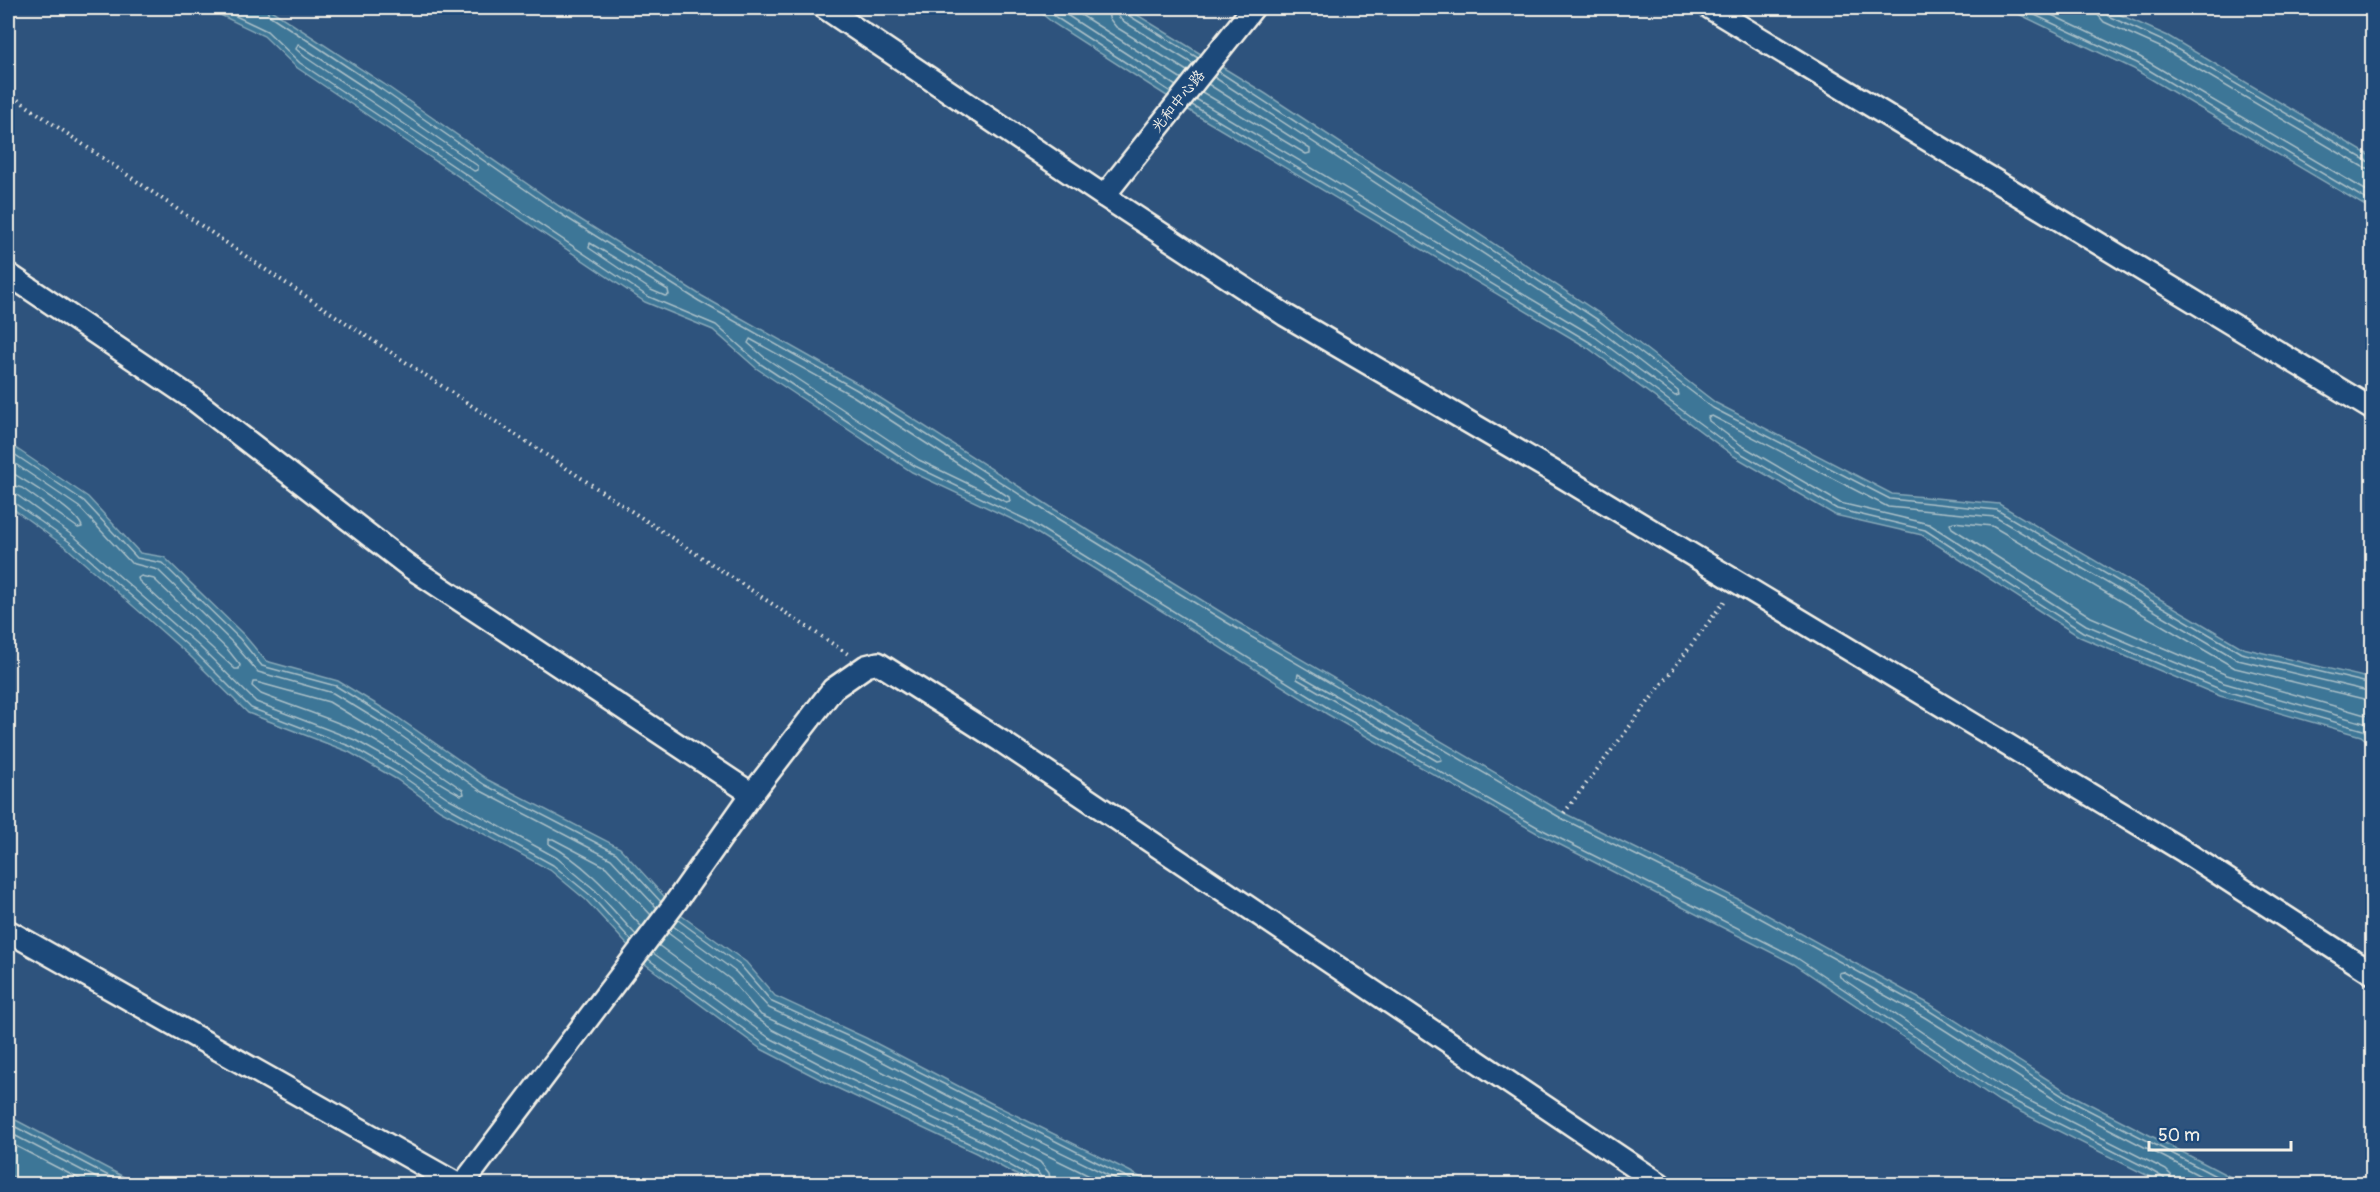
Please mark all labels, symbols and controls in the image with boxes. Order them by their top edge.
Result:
street label: 光和中心路 [1147,66,1209,136]
scale bar [2149,1114,2292,1152]
text: 50 m [2158,1124,2200,1147]

